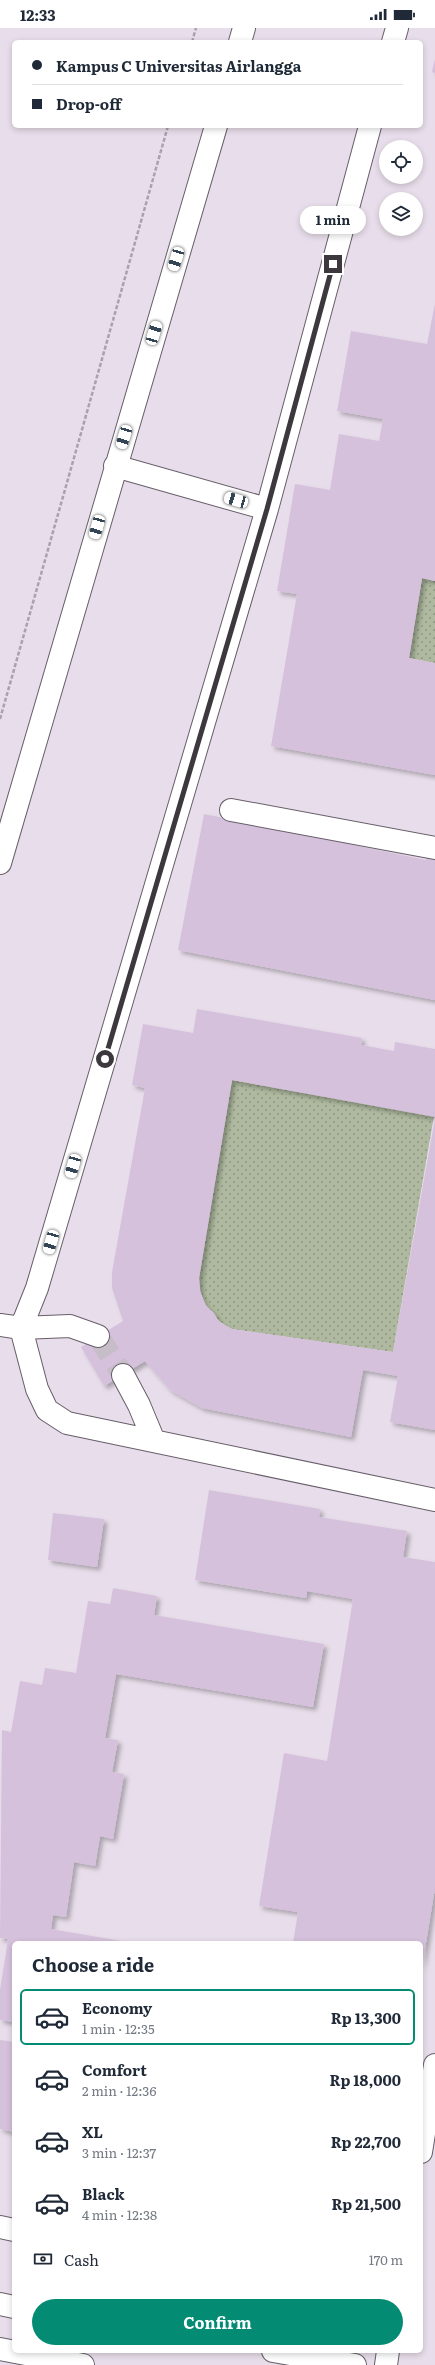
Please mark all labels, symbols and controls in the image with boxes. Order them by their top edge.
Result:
text: 12:33 [20,3,56,26]
text: Kampus C Universitas Airlangga [56,54,301,77]
text: Drop-off [56,92,121,115]
map controls [379,140,423,236]
button: locate [379,140,423,184]
button: layers [379,192,423,236]
callout: 1 min [300,206,366,234]
text: 1 min [316,210,350,229]
car [167,246,185,272]
route end [324,255,342,273]
car [145,320,163,346]
car [115,424,133,450]
car [223,491,249,509]
car [88,514,106,540]
route start [96,1050,114,1068]
car [64,1153,82,1179]
car [42,1229,60,1255]
text: Choose a ride [32,1951,154,1978]
text: Economy [82,1996,152,2019]
icon: car [34,1999,70,2035]
text: Rp 13,300 [331,2006,401,2029]
text: 1 min · 12:35 [82,2019,155,2038]
text: Comfort [82,2058,147,2081]
icon: car [34,2061,70,2097]
text: Rp 18,000 [330,2068,401,2091]
text: 2 min · 12:36 [82,2081,156,2100]
text: XL [82,2120,103,2143]
icon: car [34,2123,70,2159]
text: Rp 22,700 [331,2130,401,2153]
text: 3 min · 12:37 [82,2143,156,2162]
text: Black [82,2182,125,2205]
icon: car [34,2185,70,2221]
text: Rp 21,500 [331,2192,401,2215]
text: 4 min · 12:38 [82,2205,157,2224]
icon: cash [32,2248,54,2270]
text: Cash [64,2248,99,2271]
text: 170 m [369,2250,403,2269]
button: Confirm [32,2299,403,2345]

